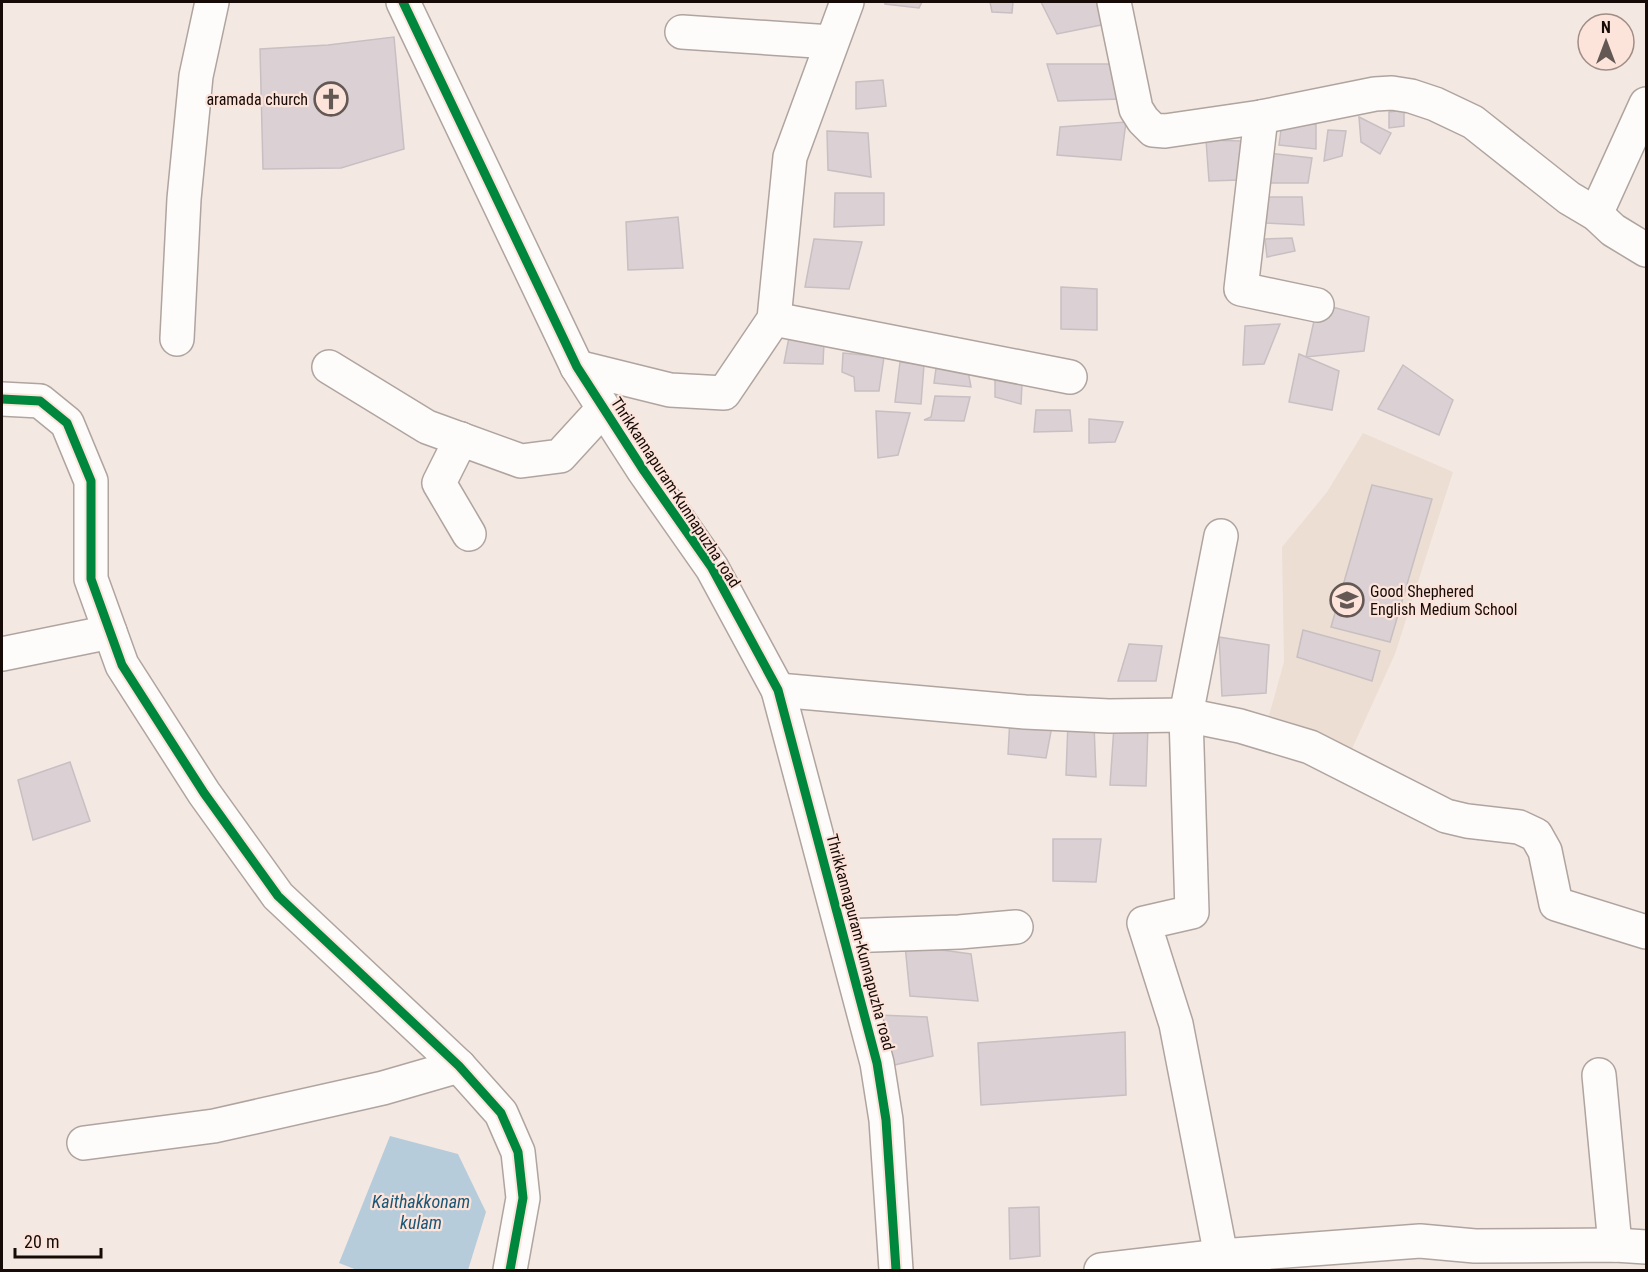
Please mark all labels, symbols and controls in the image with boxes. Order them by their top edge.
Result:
north arrow [1576,12,1636,72]
text: N [1601,18,1611,37]
church icon: aramada church [313,81,349,117]
place label: aramada church [206,90,308,109]
street label: Thrikkannapuram-Kunnapuzha road [607,393,744,591]
school or university icon: Good Shephered English Medium School [1329,582,1365,618]
place label: Good Shephered English Medium School [1370,582,1517,619]
street label: Thrikkannapuram-Kunnapuzha road [822,832,899,1052]
water label: Kaithakkonam kulam [372,1191,470,1233]
scale bar [15,1221,100,1259]
text: 20 m [24,1231,59,1252]

